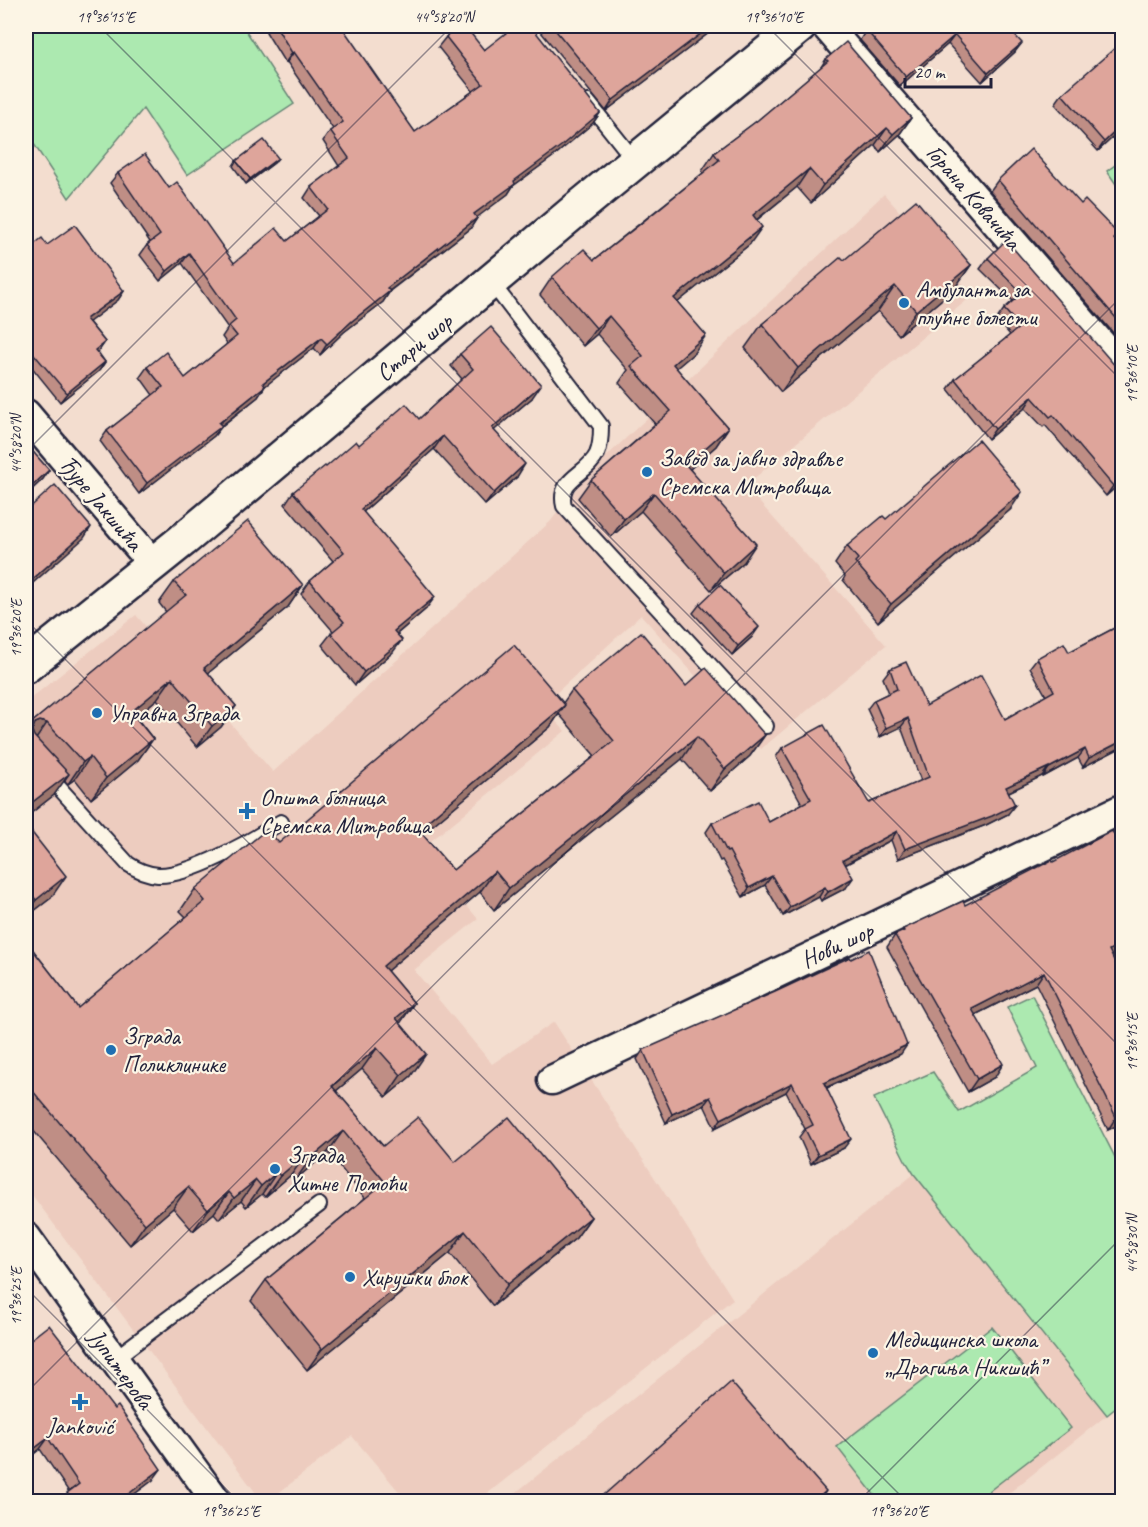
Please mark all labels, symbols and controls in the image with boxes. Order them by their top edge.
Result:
text: 19°36'15"E [77,8,137,27]
text: 44°58'20"N [414,8,477,27]
text: 19°36'10"E [745,8,805,27]
scale bar [905,51,990,89]
text: 20 m [914,61,947,83]
street label: Горана Ковачића [920,138,1029,257]
place label: Амбуланта за плућне болести [916,274,1039,332]
marker: Амбуланта за плућне болести [897,296,911,310]
street label: Стари шор [369,306,459,388]
text: 19°36'10"E [1123,343,1142,403]
text: 44°58'20"N [7,411,26,474]
place label: Завод за јавно здравље Сремска Митровица [659,443,844,501]
street label: Ђуре Јакшића [52,449,151,558]
marker: Завод за јавно здравље Сремска Митровица [640,465,654,479]
text: 19°36'20"E [7,597,26,657]
place label: Управна Зграда [109,698,241,728]
marker: Управна Зграда [90,706,104,720]
place label: Општа болница Сремска Митровица [260,782,433,840]
marker: Општа болница Сремска Митровица [238,802,256,820]
street label: Нови шор [796,914,880,975]
text: 19°36'15"E [1123,1011,1142,1071]
place label: Зграда Поликлинике [123,1021,227,1079]
marker: Зграда Поликлинике [104,1043,118,1057]
place label: Зграда Хитне Помоћи [287,1140,408,1198]
marker: Зграда Хитне Помоћи [268,1162,282,1176]
text: 44°58'30"N [1123,1211,1142,1274]
place label: Хирушки блок [362,1262,470,1292]
text: 19°36'25"E [7,1265,26,1325]
marker: Хирушки блок [343,1270,357,1284]
street label: Јупитерова [81,1322,161,1416]
place label: Медицинска школа „Драгиња Никшић” [885,1324,1050,1382]
marker: Медицинска школа „Драгиња Никшић” [866,1346,880,1360]
marker: Janković [73,1395,87,1409]
place label: Janković [46,1411,117,1441]
text: 19°36'25"E [202,1502,262,1521]
text: 19°36'20"E [870,1502,930,1521]

